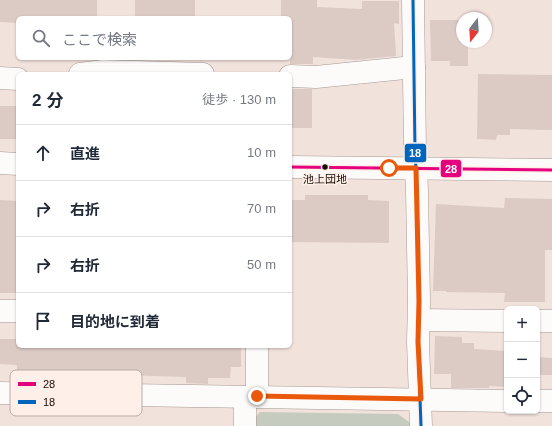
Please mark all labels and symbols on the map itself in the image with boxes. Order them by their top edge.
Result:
north arrow [456,12,492,48]
line badge: 18 [404,143,427,163]
text: 18 [409,147,421,159]
route start [380,159,398,177]
line badge: 28 [440,159,462,178]
marker: 池上団地 [320,162,330,172]
text: 28 [445,163,457,175]
place label: 池上団地 [303,173,347,185]
legend [10,370,142,416]
text: 28 [43,378,55,390]
route end [248,387,266,405]
text: 18 [43,396,55,408]

